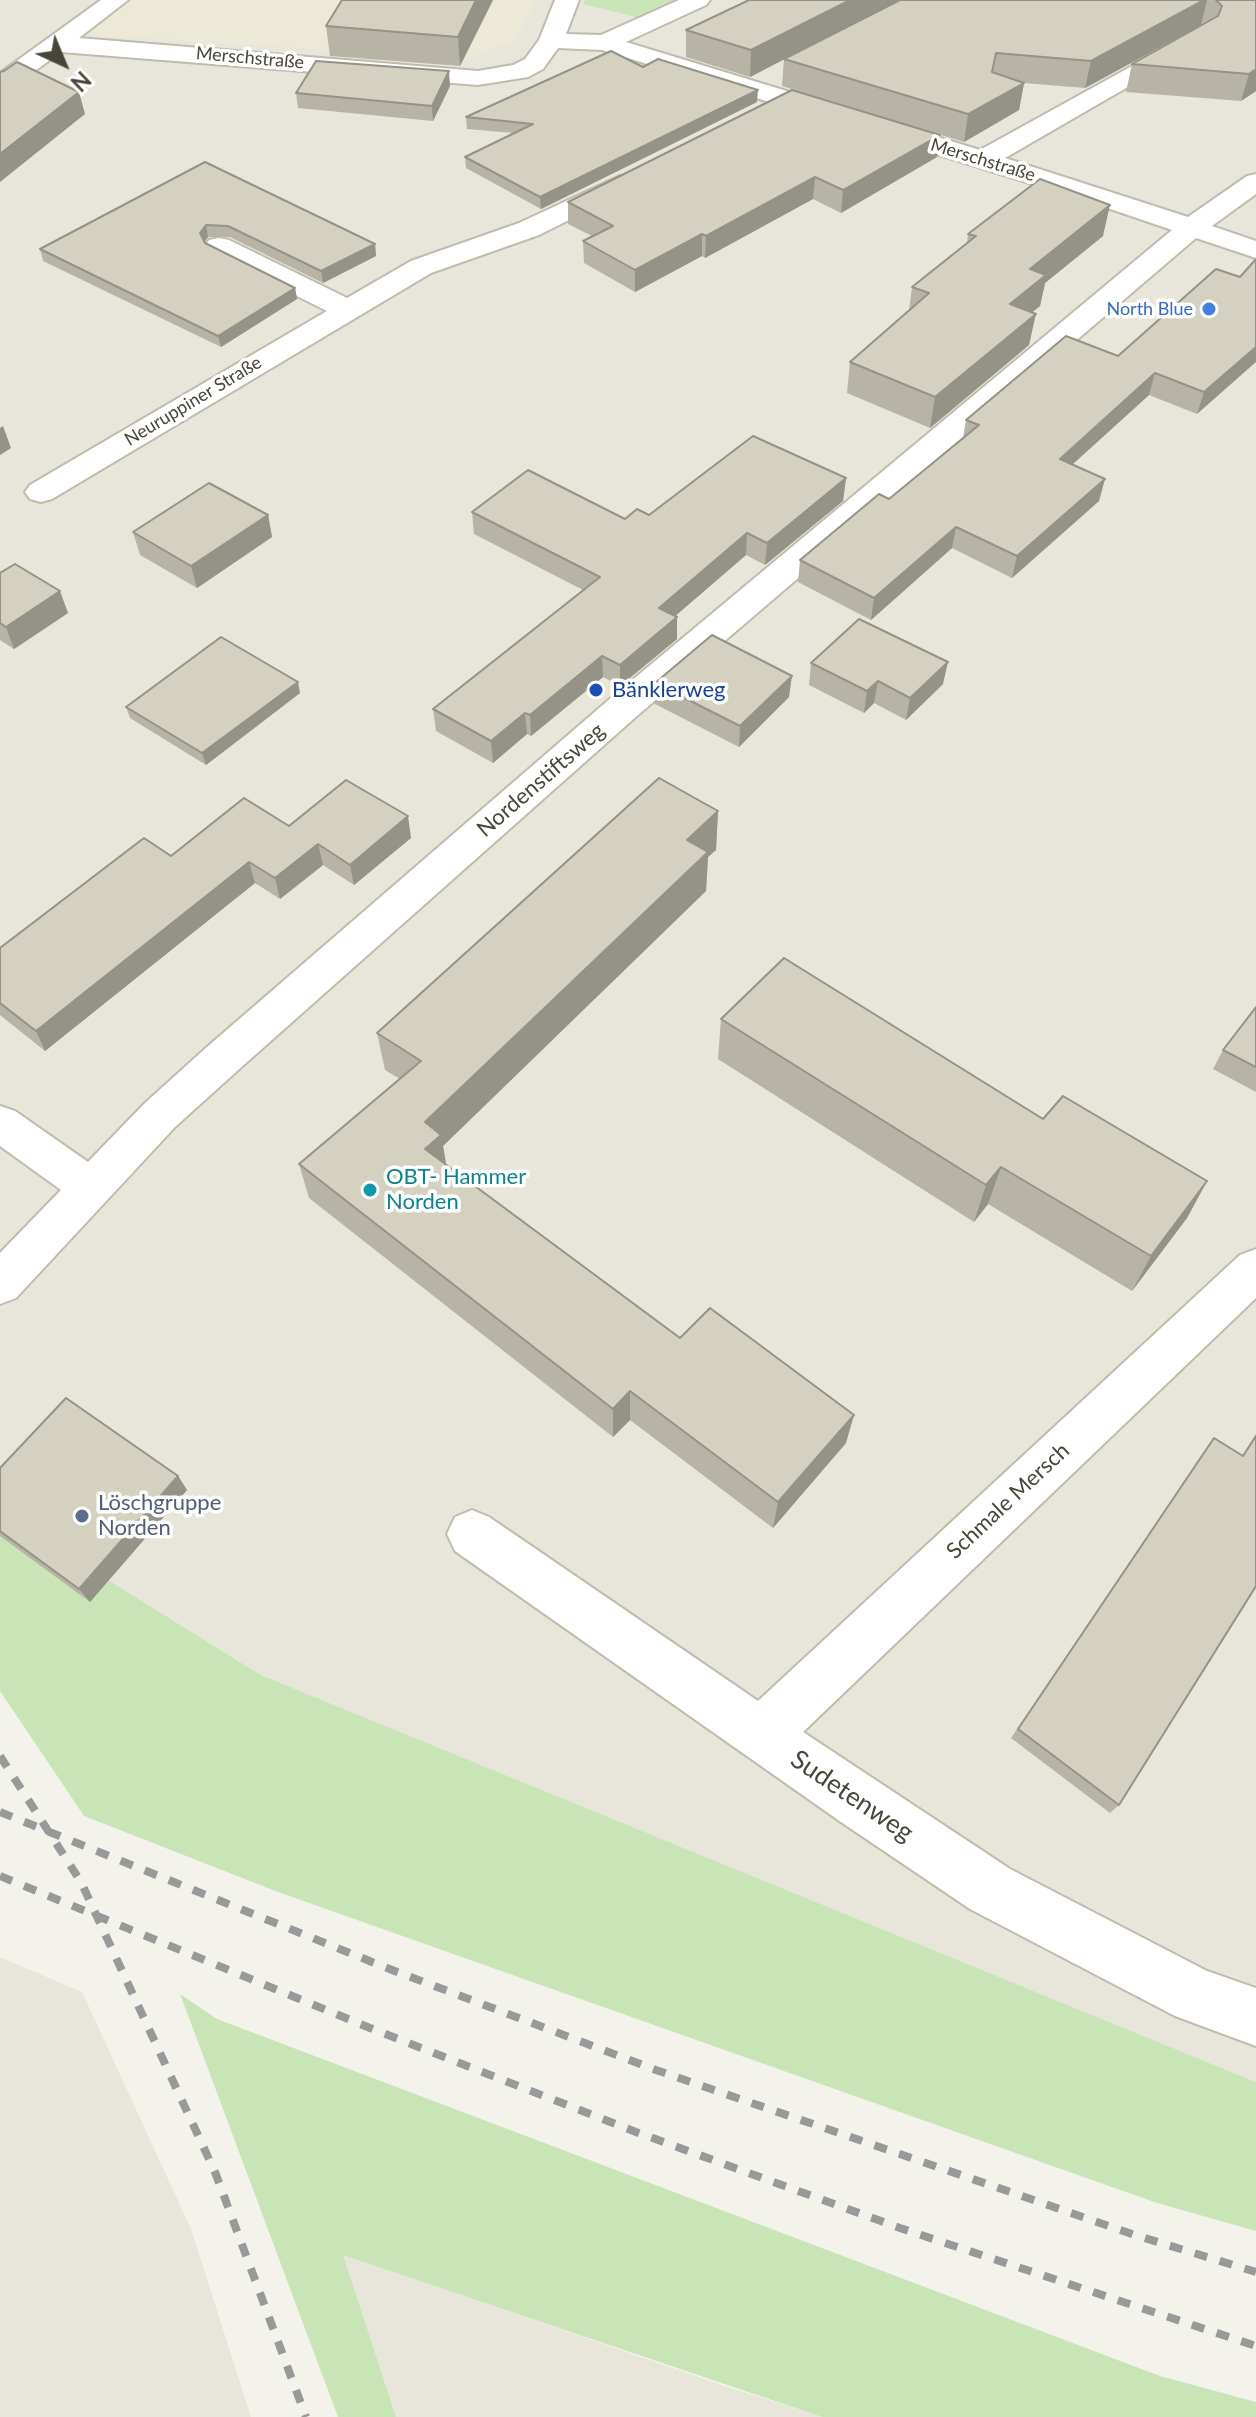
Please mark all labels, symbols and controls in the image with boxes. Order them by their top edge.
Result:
north arrow [24,24,104,104]
street label: Merschstraße [195,43,305,73]
text: N [66,66,97,97]
street label: Merschstraße [928,134,1038,186]
place label: North Blue [1106,298,1193,320]
marker: North Blue [1200,300,1218,318]
street label: Neuruppiner Straße [121,352,265,450]
place label: Bänklerweg [612,677,725,703]
marker: Bänklerweg [587,681,605,699]
street label: Nordenstiftsweg [472,717,610,843]
place label: OBT- Hammer Norden [386,1164,526,1216]
marker: OBT- Hammer Norden [361,1181,379,1199]
street label: Schmale Mersch [941,1437,1075,1565]
place label: Löschgruppe Norden [98,1490,221,1542]
marker: Löschgruppe Norden [73,1507,91,1525]
street label: Sudetenweg [785,1744,919,1848]

